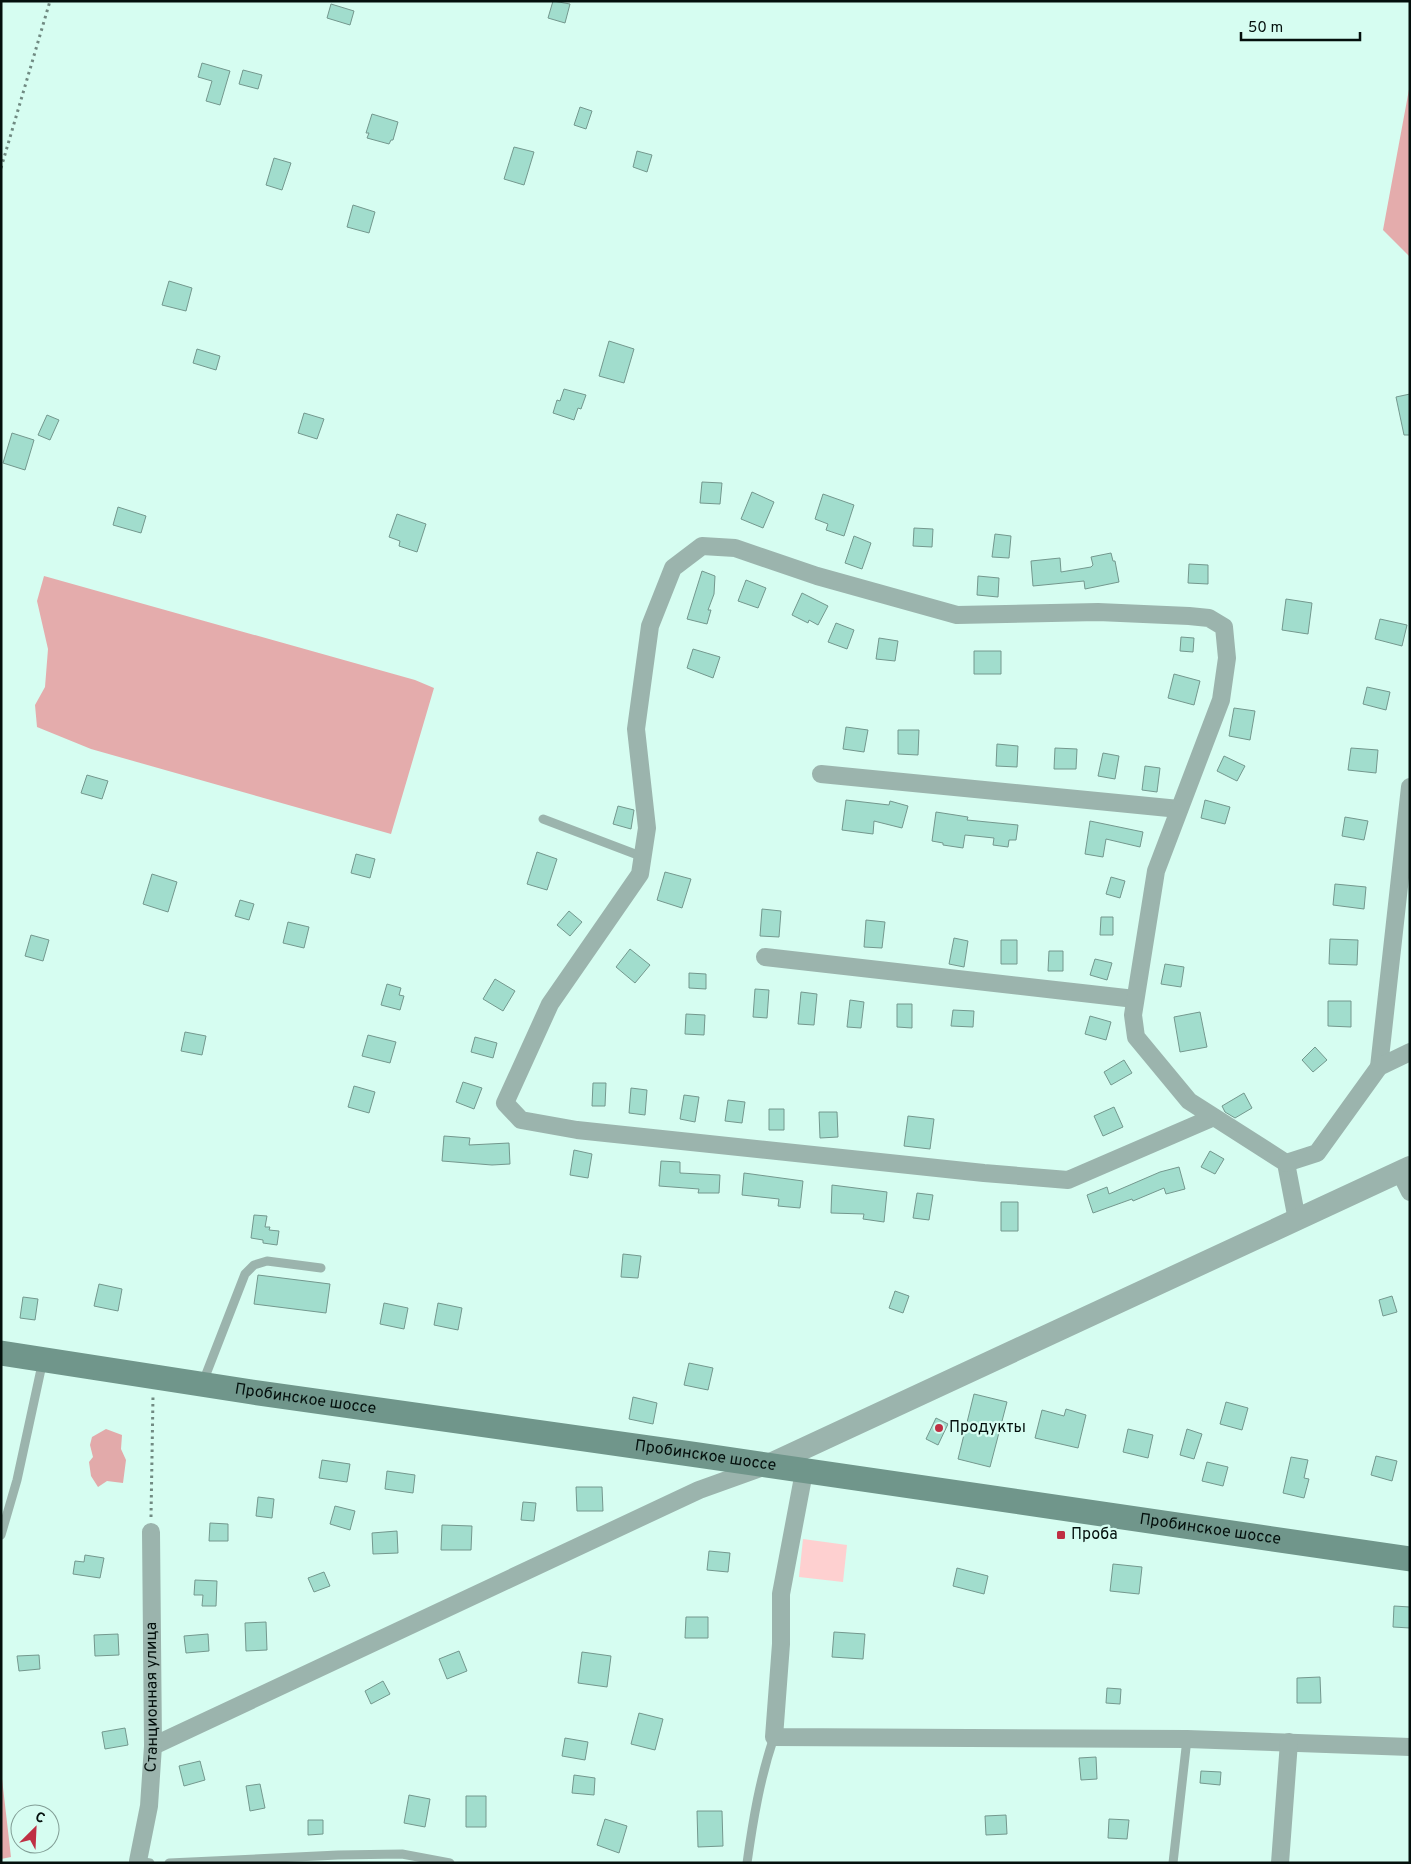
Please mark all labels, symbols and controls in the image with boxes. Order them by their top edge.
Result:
scale bar [1241,10,1360,42]
text: 50 m [1248,19,1283,38]
street label: Пробинское шоссе [233,1379,378,1419]
place label: Продукты [949,1418,1026,1438]
marker: Продукты [933,1422,945,1434]
street label: Пробинское шоссе [633,1436,778,1476]
street label: Пробинское шоссе [1138,1510,1282,1550]
place label: Проба [1071,1525,1118,1545]
marker: Проба [1055,1529,1067,1541]
street label: Станционная улица [141,1622,163,1773]
north arrow [10,1804,60,1854]
text: С [32,1809,47,1828]

